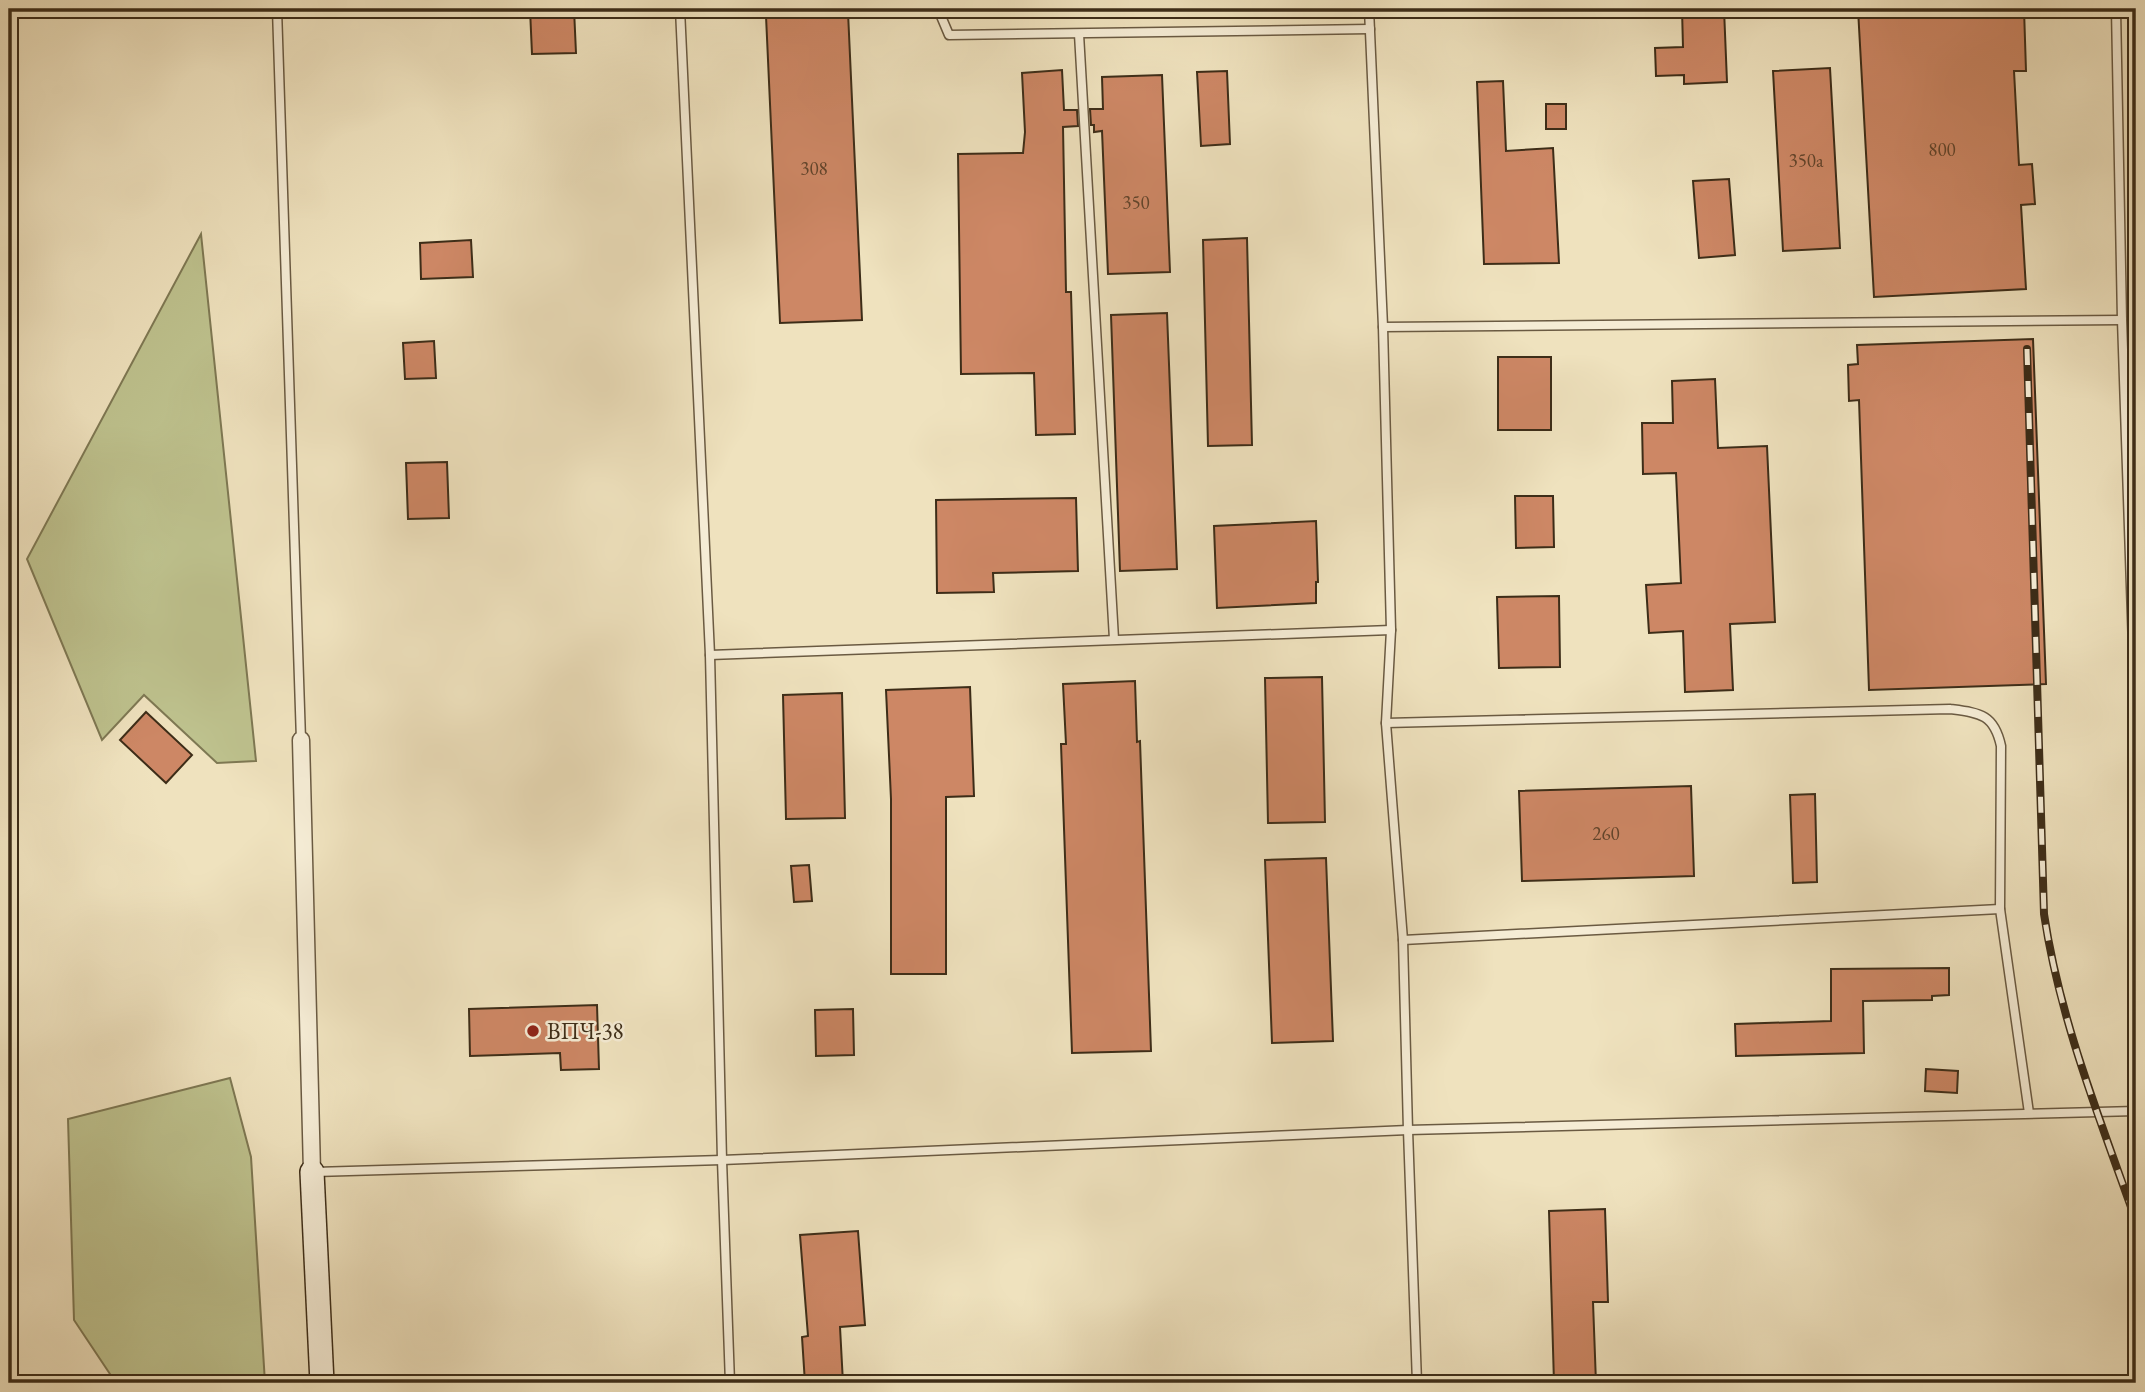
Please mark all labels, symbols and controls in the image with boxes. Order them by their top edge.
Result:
house number: 800 [1928,137,1956,162]
house number: 350a [1789,148,1824,173]
house number: 308 [800,156,828,181]
house number: 350 [1122,190,1150,215]
house number: 260 [1592,821,1620,846]
place label: ВПЧ-38 [547,1016,624,1046]
marker: ВПЧ-38 [525,1023,541,1039]

